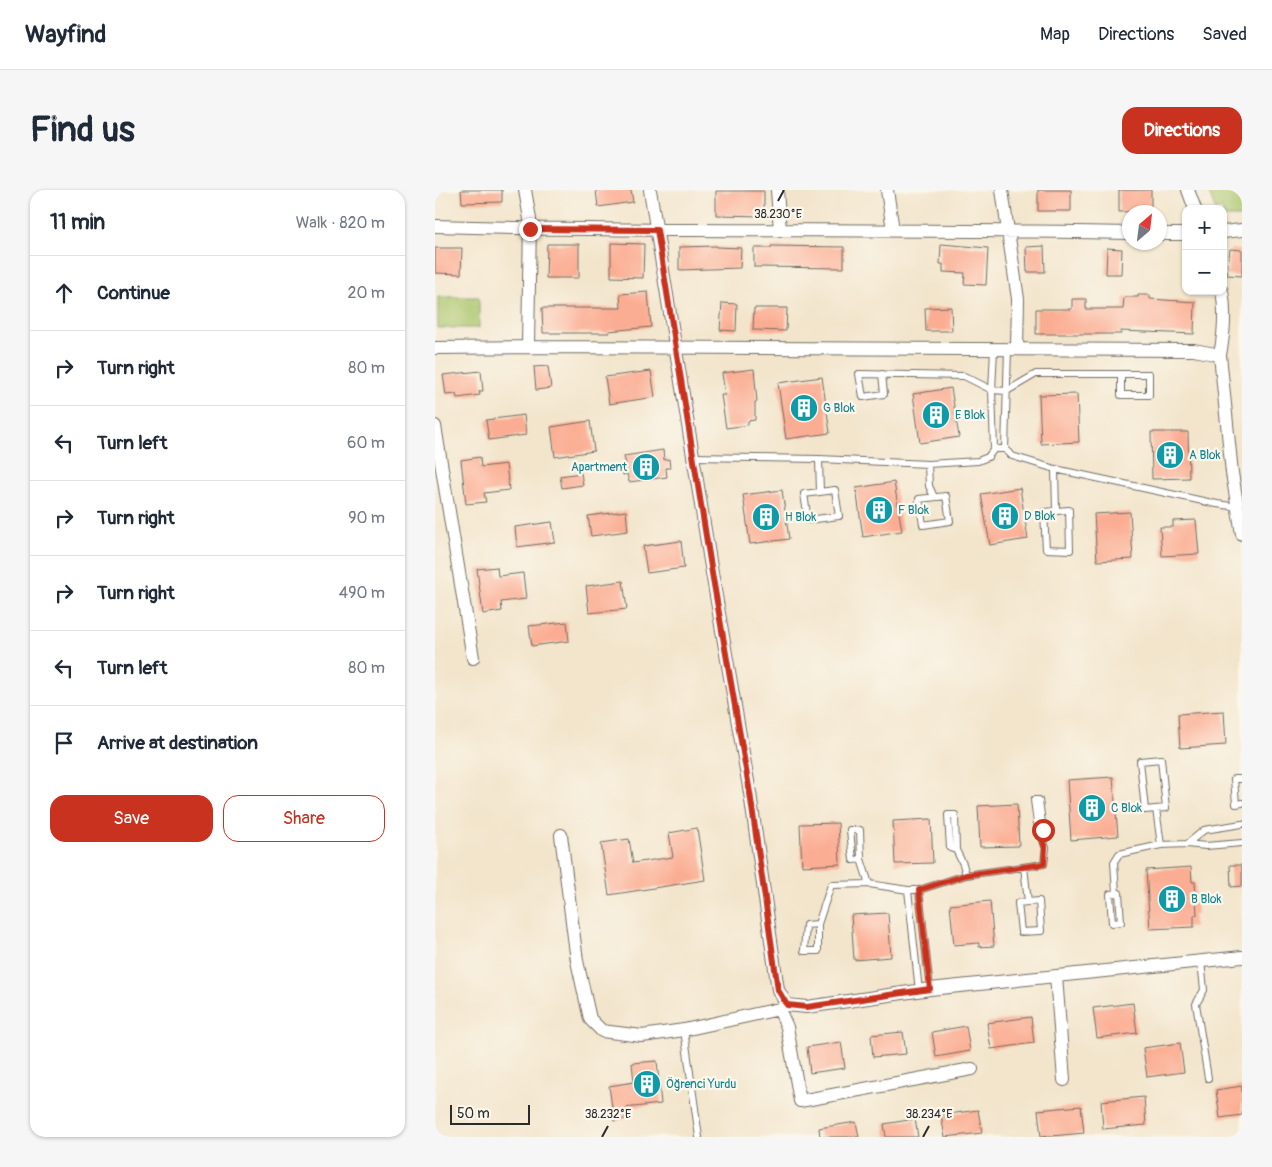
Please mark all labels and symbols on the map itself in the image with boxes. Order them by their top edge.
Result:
north arrow [1122,205,1167,250]
text: 38.230°E [754,207,802,222]
route end [519,218,542,241]
building icon: G Blok [789,393,819,423]
building icon: E Blok [921,400,951,430]
place label: G Blok [823,401,855,416]
place label: E Blok [955,408,985,423]
building icon: A Blok [1155,440,1185,470]
place label: A Blok [1189,448,1221,463]
building icon: Apartment [631,452,661,482]
place label: Apartment [571,460,627,475]
building icon: F Blok [864,495,894,525]
building icon: D Blok [990,501,1020,531]
building icon: H Blok [751,502,781,532]
place label: F Blok [898,503,929,518]
place label: D Blok [1024,509,1055,524]
place label: H Blok [785,510,816,525]
building icon: C Blok [1077,793,1107,823]
place label: C Blok [1111,801,1142,816]
route start [1032,819,1055,842]
building icon: B Blok [1157,884,1187,914]
place label: B Blok [1191,892,1222,907]
building icon: Öğrenci Yurdu [632,1069,662,1099]
place label: Öğrenci Yurdu [666,1076,736,1092]
scale bar [450,1102,530,1125]
text: 38.232°E [585,1107,631,1122]
text: 38.234°E [906,1107,952,1122]

